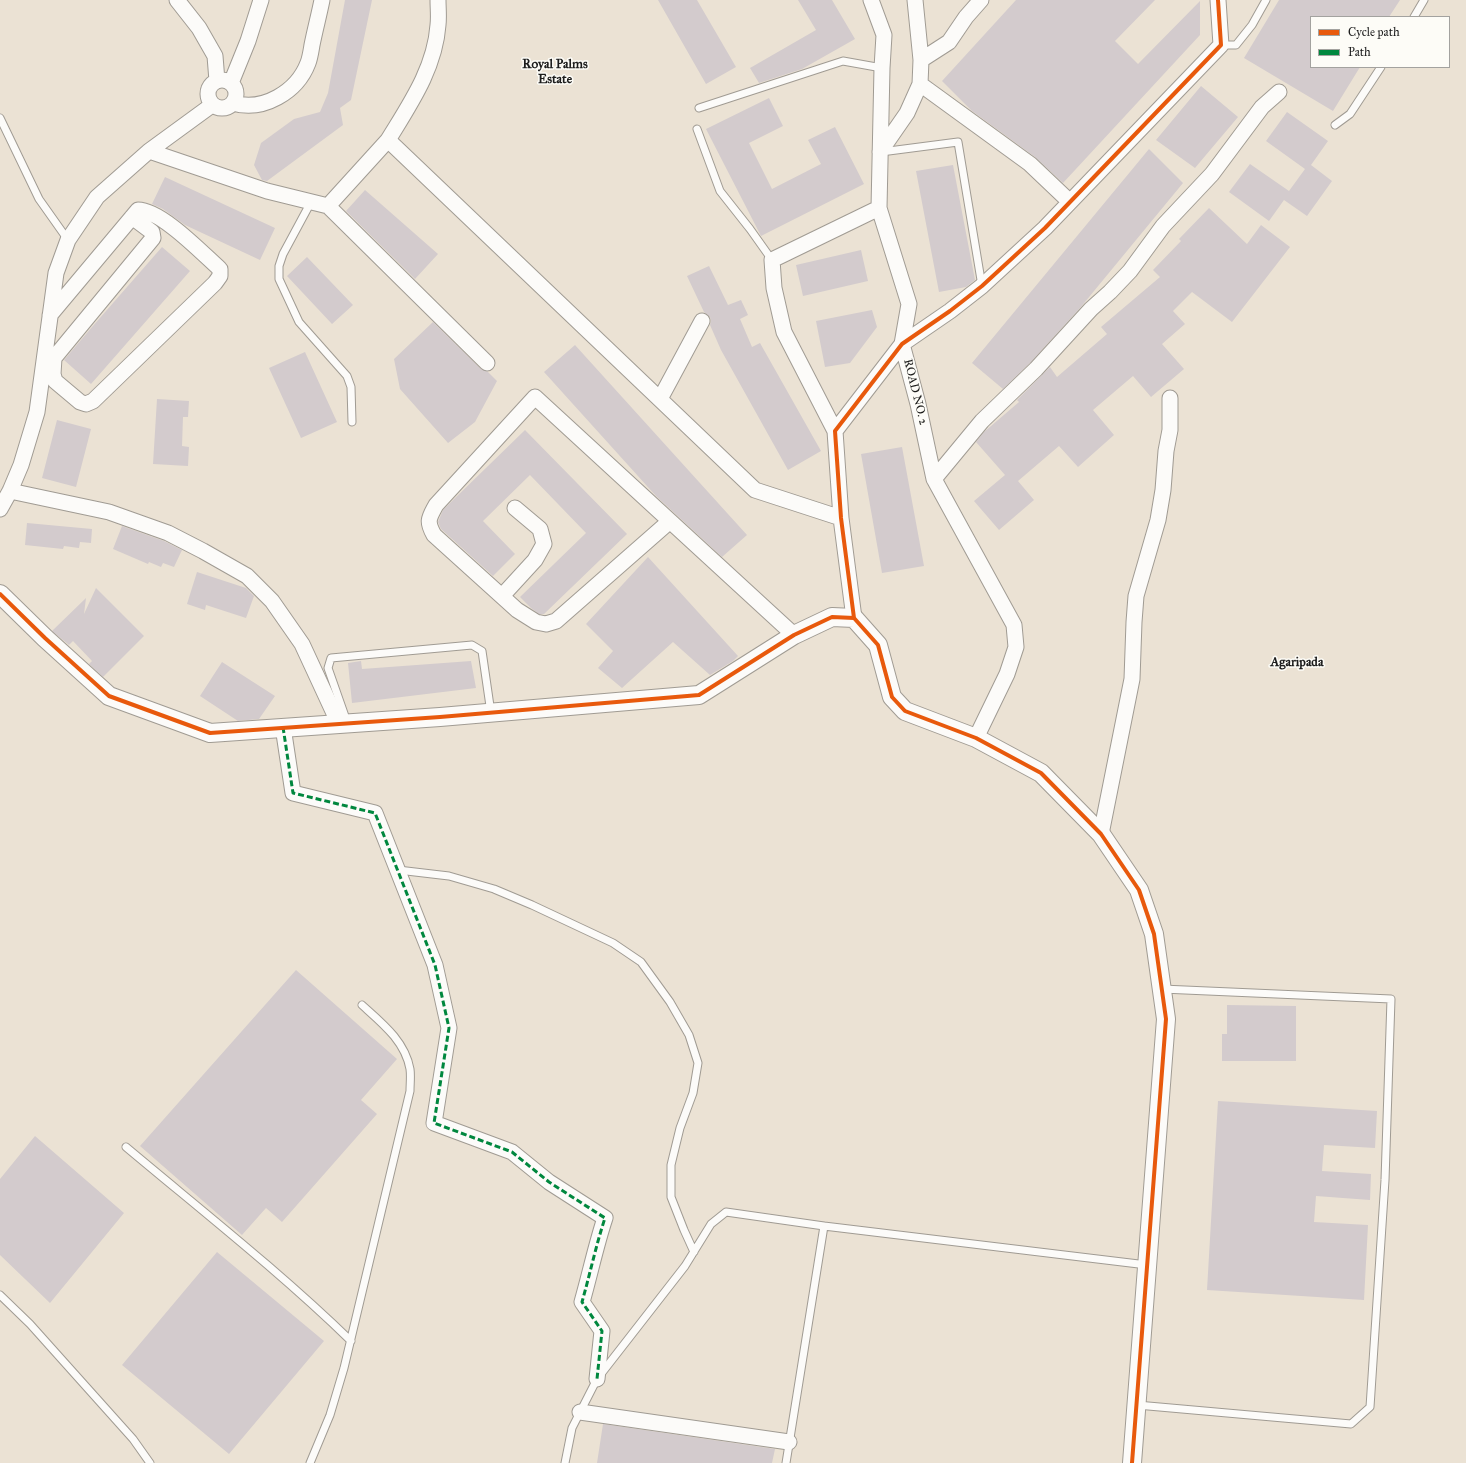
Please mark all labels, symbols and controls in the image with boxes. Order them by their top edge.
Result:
legend [1310,16,1450,68]
text: Cycle path [1348,25,1400,39]
text: Path [1348,45,1371,59]
district label: Royal Palms Estate [522,57,588,88]
street label: ROAD NO. 2 [900,358,930,426]
district label: Agaripada [1271,655,1323,671]

